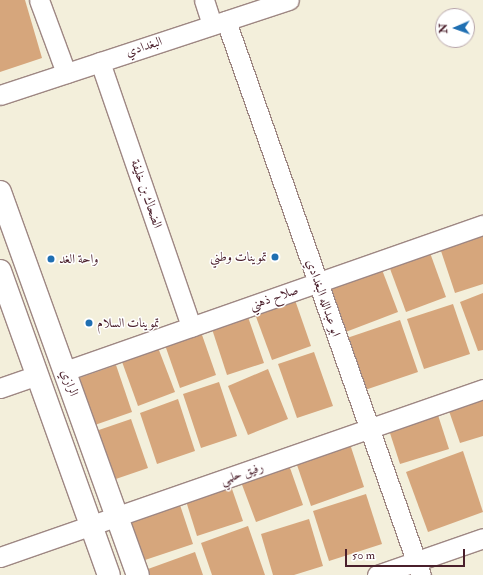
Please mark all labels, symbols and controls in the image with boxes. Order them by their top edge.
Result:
north arrow [435,8,475,48]
text: N [437,23,450,34]
street label: البغدادي [124,34,164,60]
street label: الضحاك بن خليفة [127,158,165,230]
place label: تموينات وطني [210,249,267,265]
place label: واحة الغد [59,251,99,267]
marker: تموينات وطني [270,252,280,262]
marker: واحة الغد [46,254,56,264]
street label: ابو عبدالله البغدادي [302,257,344,339]
street label: صلاح ذهني [248,282,300,314]
place label: تموينات السلام [97,315,159,331]
marker: تموينات السلام [84,318,94,328]
street label: الرازي [57,367,81,399]
street label: رفيق حلمي [218,459,266,489]
scale bar [347,541,467,567]
text: 50 m [352,548,375,563]

